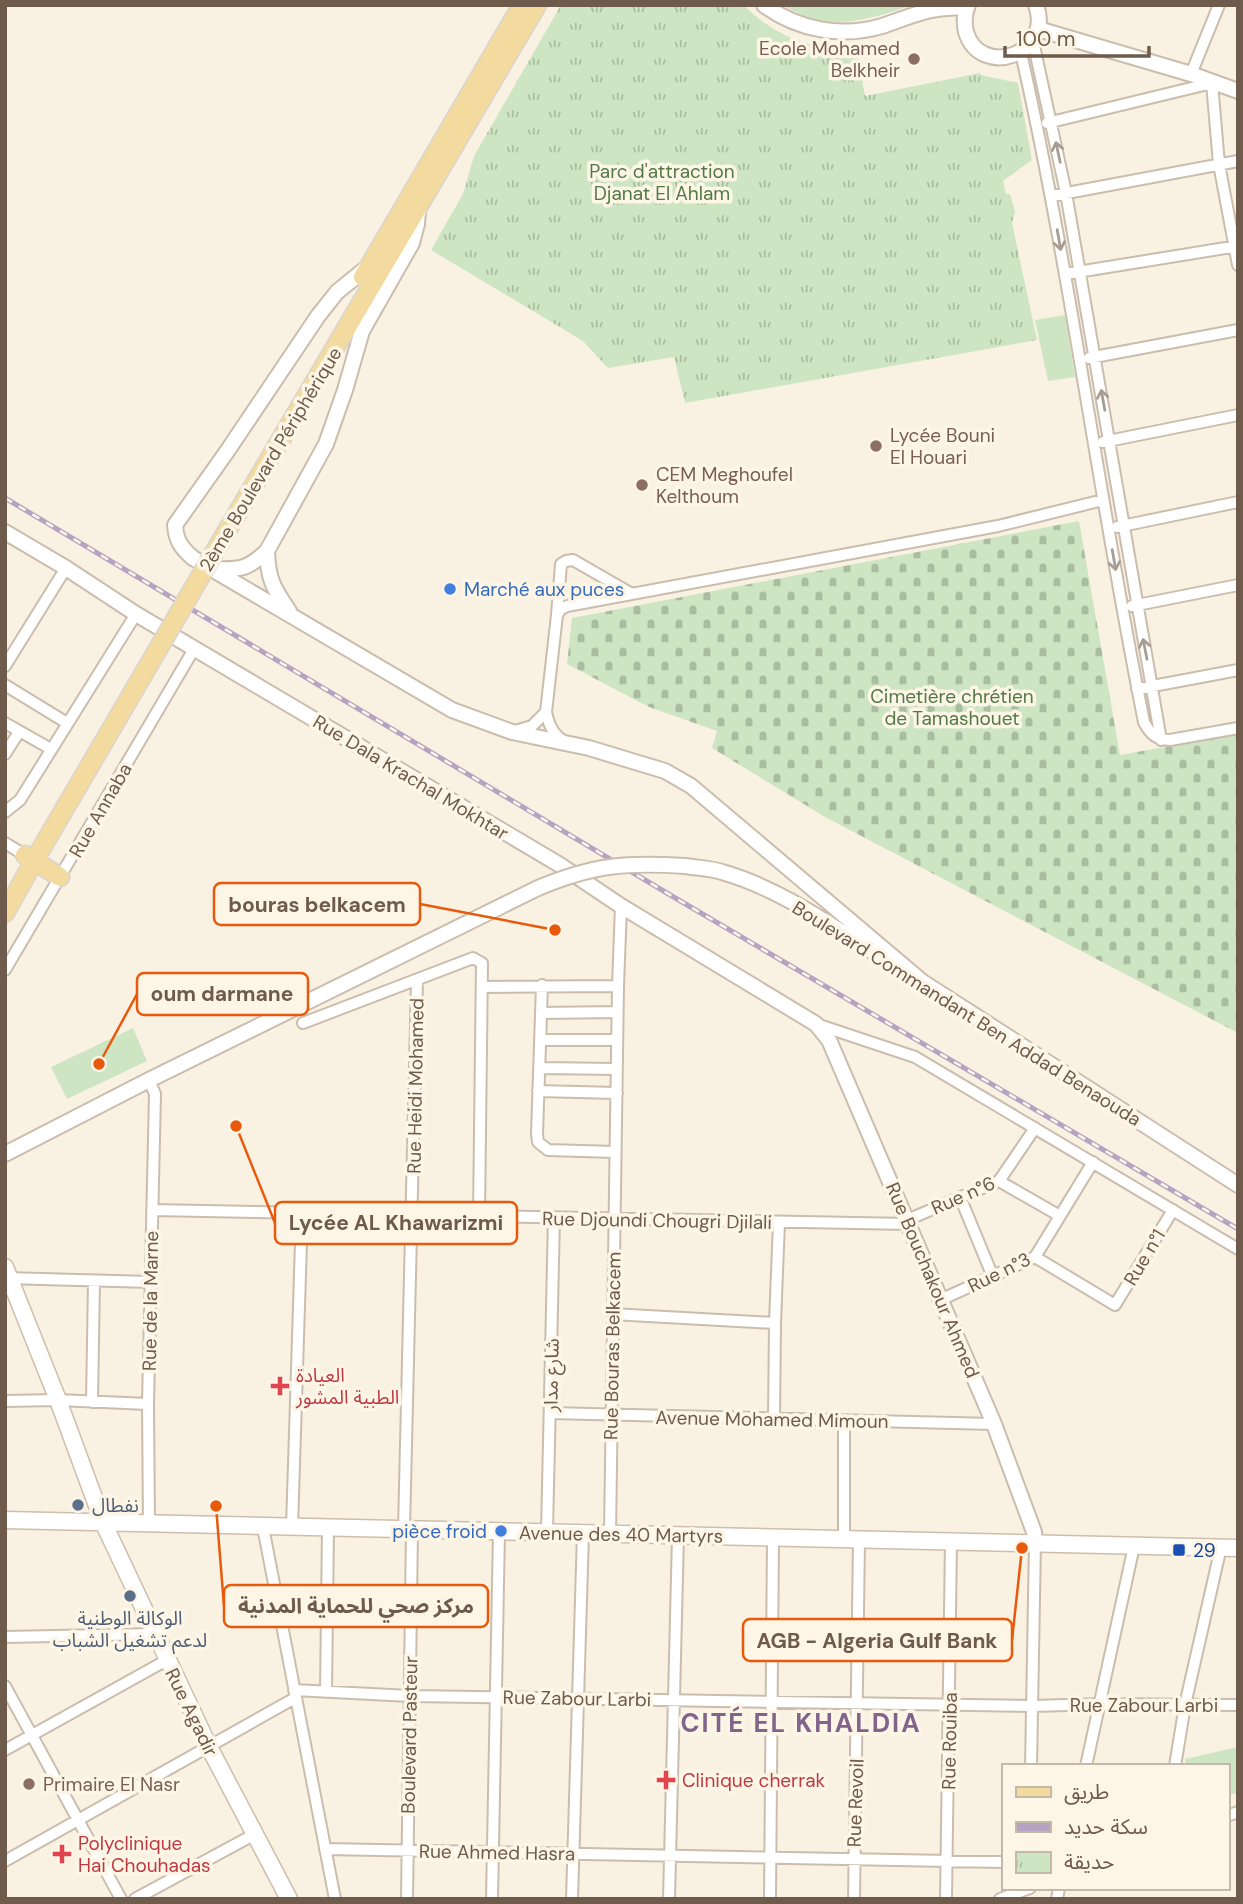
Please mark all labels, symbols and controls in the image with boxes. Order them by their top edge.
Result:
scale bar [1005,14,1148,58]
text: 100 m [1016,25,1076,53]
place label: Ecole Mohamed Belkheir [759,36,900,83]
marker: Ecole Mohamed Belkheir [906,51,922,67]
one-way arrow [1051,141,1065,164]
park label: Parc d'attraction Djanat El Ahlam [589,159,735,206]
one-way arrow [1053,228,1066,251]
street label: 2ème Boulevard Périphérique [193,342,347,576]
one-way arrow [1096,389,1109,412]
place label: Lycée Bouni El Houari [890,423,995,470]
marker: Lycée Bouni El Houari [868,438,884,454]
place label: CEM Meghoufel Kelthoum [656,462,793,509]
marker: CEM Meghoufel Kelthoum [634,477,650,493]
one-way arrow [1108,548,1121,571]
place label: Marché aux puces [464,577,624,602]
marker: Marché aux puces [442,581,458,597]
one-way arrow [1138,638,1152,661]
park label: Cimetière chrétien de Tamashouet [870,684,1034,731]
street label: Rue Dala Krachal Mokhtar [309,709,513,846]
street label: Rue Annaba [63,759,138,862]
callout: bouras belkacem [214,883,420,925]
text: bouras belkacem [228,891,406,919]
street label: Boulevard Commandant Ben Addad Benaouda [788,895,1146,1132]
callout: oum darmane [137,973,308,1015]
text: oum darmane [151,980,293,1008]
street label: Rue Heidi Mohamed [401,998,430,1174]
street label: Rue n°6 [927,1170,999,1221]
street label: Rue Bouchakour Ahmed [880,1179,985,1382]
callout: Lycée AL Khawarizmi [275,1202,517,1244]
street label: Rue Djoundi Chougri Djilali [542,1206,772,1235]
text: Lycée AL Khawarizmi [289,1209,503,1237]
street label: Rue n°1 [1118,1225,1171,1290]
street label: Rue de la Marne [137,1231,164,1371]
street label: Rue n°3 [964,1247,1035,1298]
street label: Rue Bouras Belkacem [598,1252,627,1440]
street label: شارع مدار [538,1338,566,1413]
place label: العيادة الطبية المشور [295,1363,399,1410]
marker: العيادة الطبية المشور [270,1376,290,1396]
street label: Avenue Mohamed Mimoun [655,1405,889,1434]
place label: نفطال [92,1493,139,1518]
marker: نفطال [70,1497,86,1513]
place label: pièce froid [392,1519,487,1544]
street label: Avenue des 40 Martyrs [519,1520,723,1549]
marker: pièce froid [493,1523,509,1539]
place label: 29 [1193,1538,1216,1563]
marker: 29 [1171,1542,1187,1558]
callout: مركز صحي للحماية المدنية [224,1585,488,1627]
marker: الوكالة الوطنية لدعم تشغيل الشباب [122,1588,138,1604]
text: مركز صحي للحماية المدنية [238,1592,474,1623]
place label: الوكالة الوطنية لدعم تشغيل الشباب [53,1606,207,1655]
callout: AGB - Algeria Gulf Bank [743,1619,1012,1661]
text: AGB - Algeria Gulf Bank [757,1627,997,1655]
street label: Boulevard Pasteur [396,1656,423,1814]
street label: Rue Agadir [159,1664,224,1760]
street label: Rue Zabour Larbi [502,1685,652,1712]
street label: Rue Rouiba [936,1692,963,1790]
street label: Rue Zabour Larbi [1070,1693,1218,1718]
district label: CITÉ EL KHALDIA [680,1706,922,1740]
street label: Rue Revoil [841,1758,870,1848]
legend [1002,1764,1229,1890]
place label: Clinique cherrak [682,1768,826,1793]
marker: Clinique cherrak [656,1770,676,1790]
place label: Primaire El Nasr [43,1772,180,1797]
marker: Primaire El Nasr [21,1776,37,1792]
text: طريق [1064,1778,1109,1806]
text: سكة حديد [1064,1813,1148,1841]
place label: Polyclinique Hai Chouhadas [78,1831,211,1878]
street label: Rue Ahmed Hasra [419,1839,575,1866]
marker: Polyclinique Hai Chouhadas [52,1844,72,1864]
text: حديقة [1064,1848,1114,1876]

